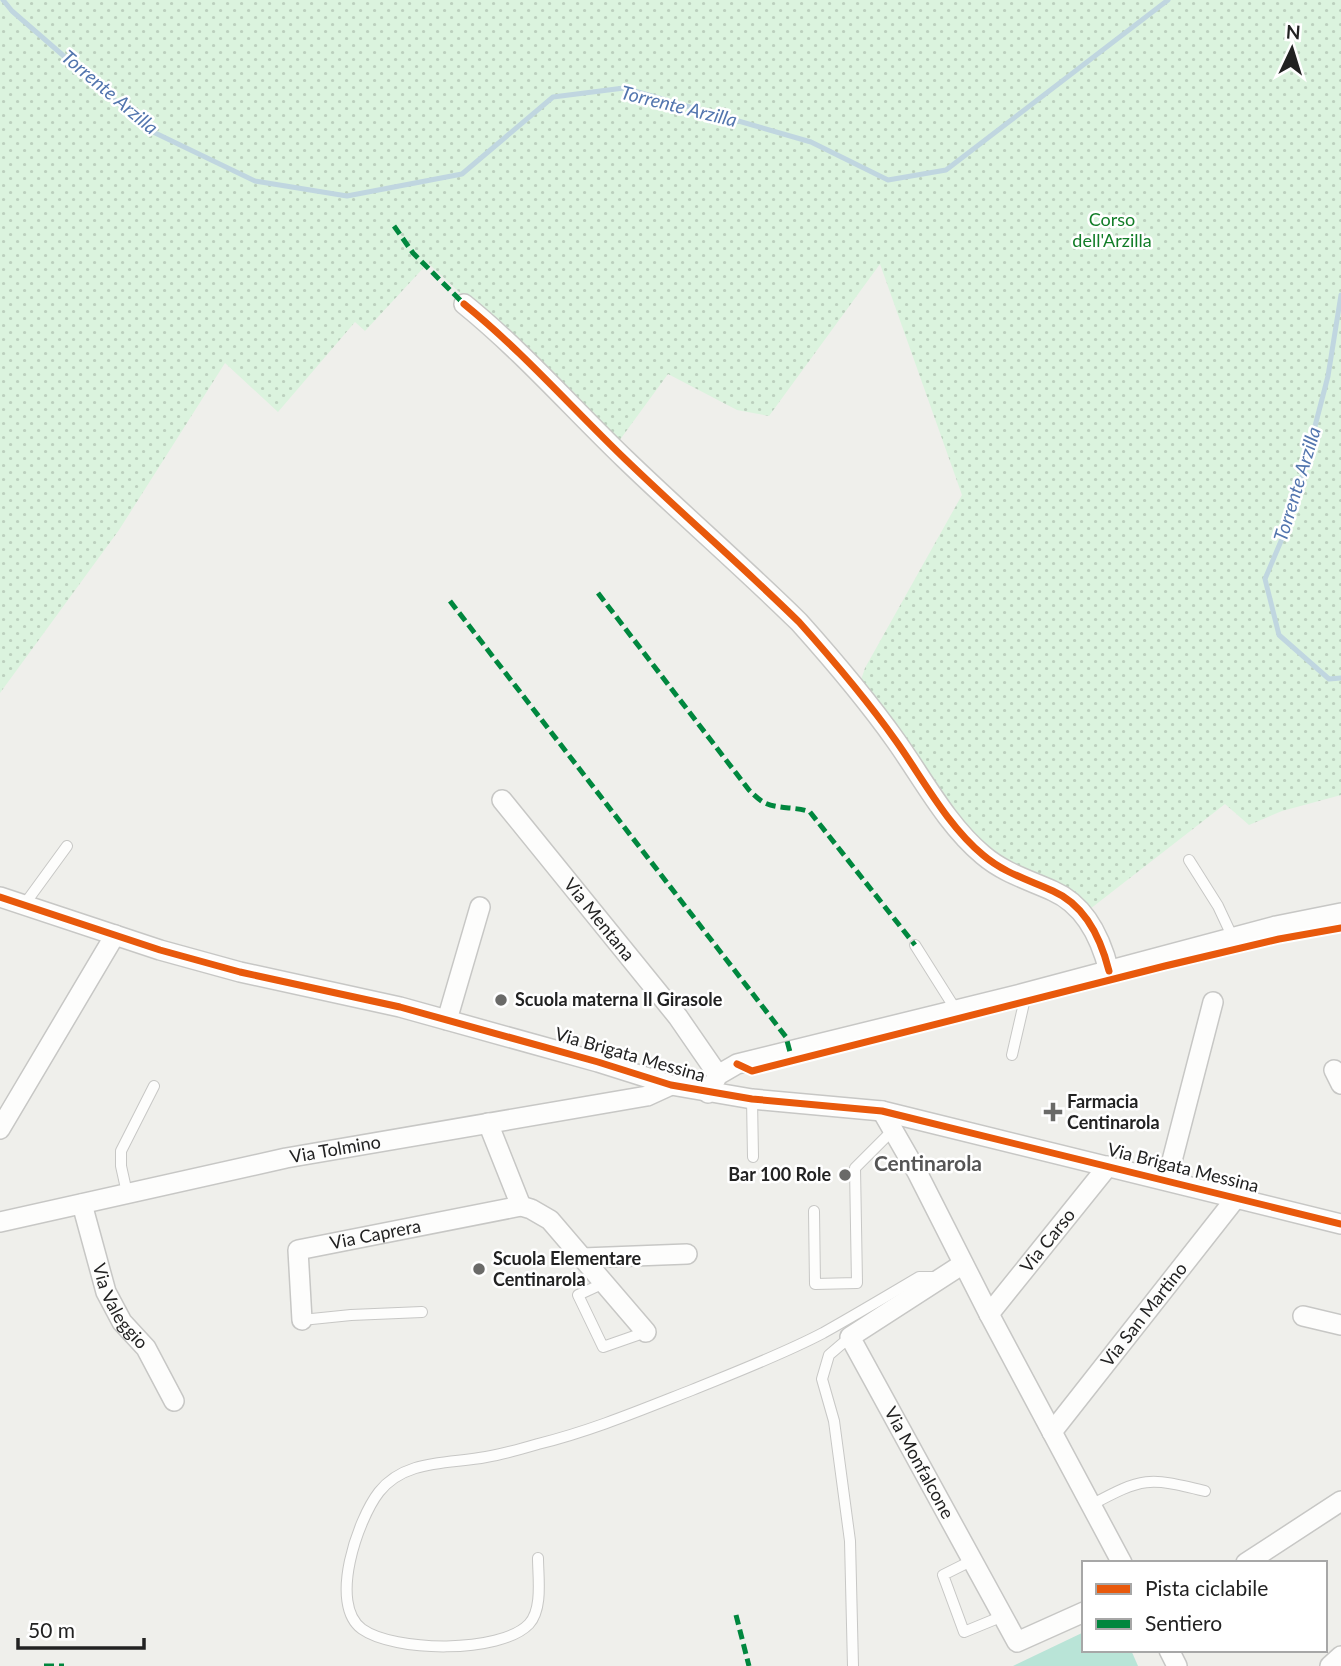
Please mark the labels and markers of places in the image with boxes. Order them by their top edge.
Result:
place label: Scuola materna Il Girasole [515,988,723,1010]
marker: Scuola materna Il Girasole [493,992,509,1008]
place label: Farmacia Centinarola [1067,1090,1160,1133]
marker: Farmacia Centinarola [1045,1104,1061,1120]
place label: Bar 100 Role [728,1163,831,1185]
marker: Bar 100 Role [837,1167,853,1183]
place label: Scuola Elementare Centinarola [493,1247,641,1290]
marker: Scuola Elementare Centinarola [471,1261,487,1277]

